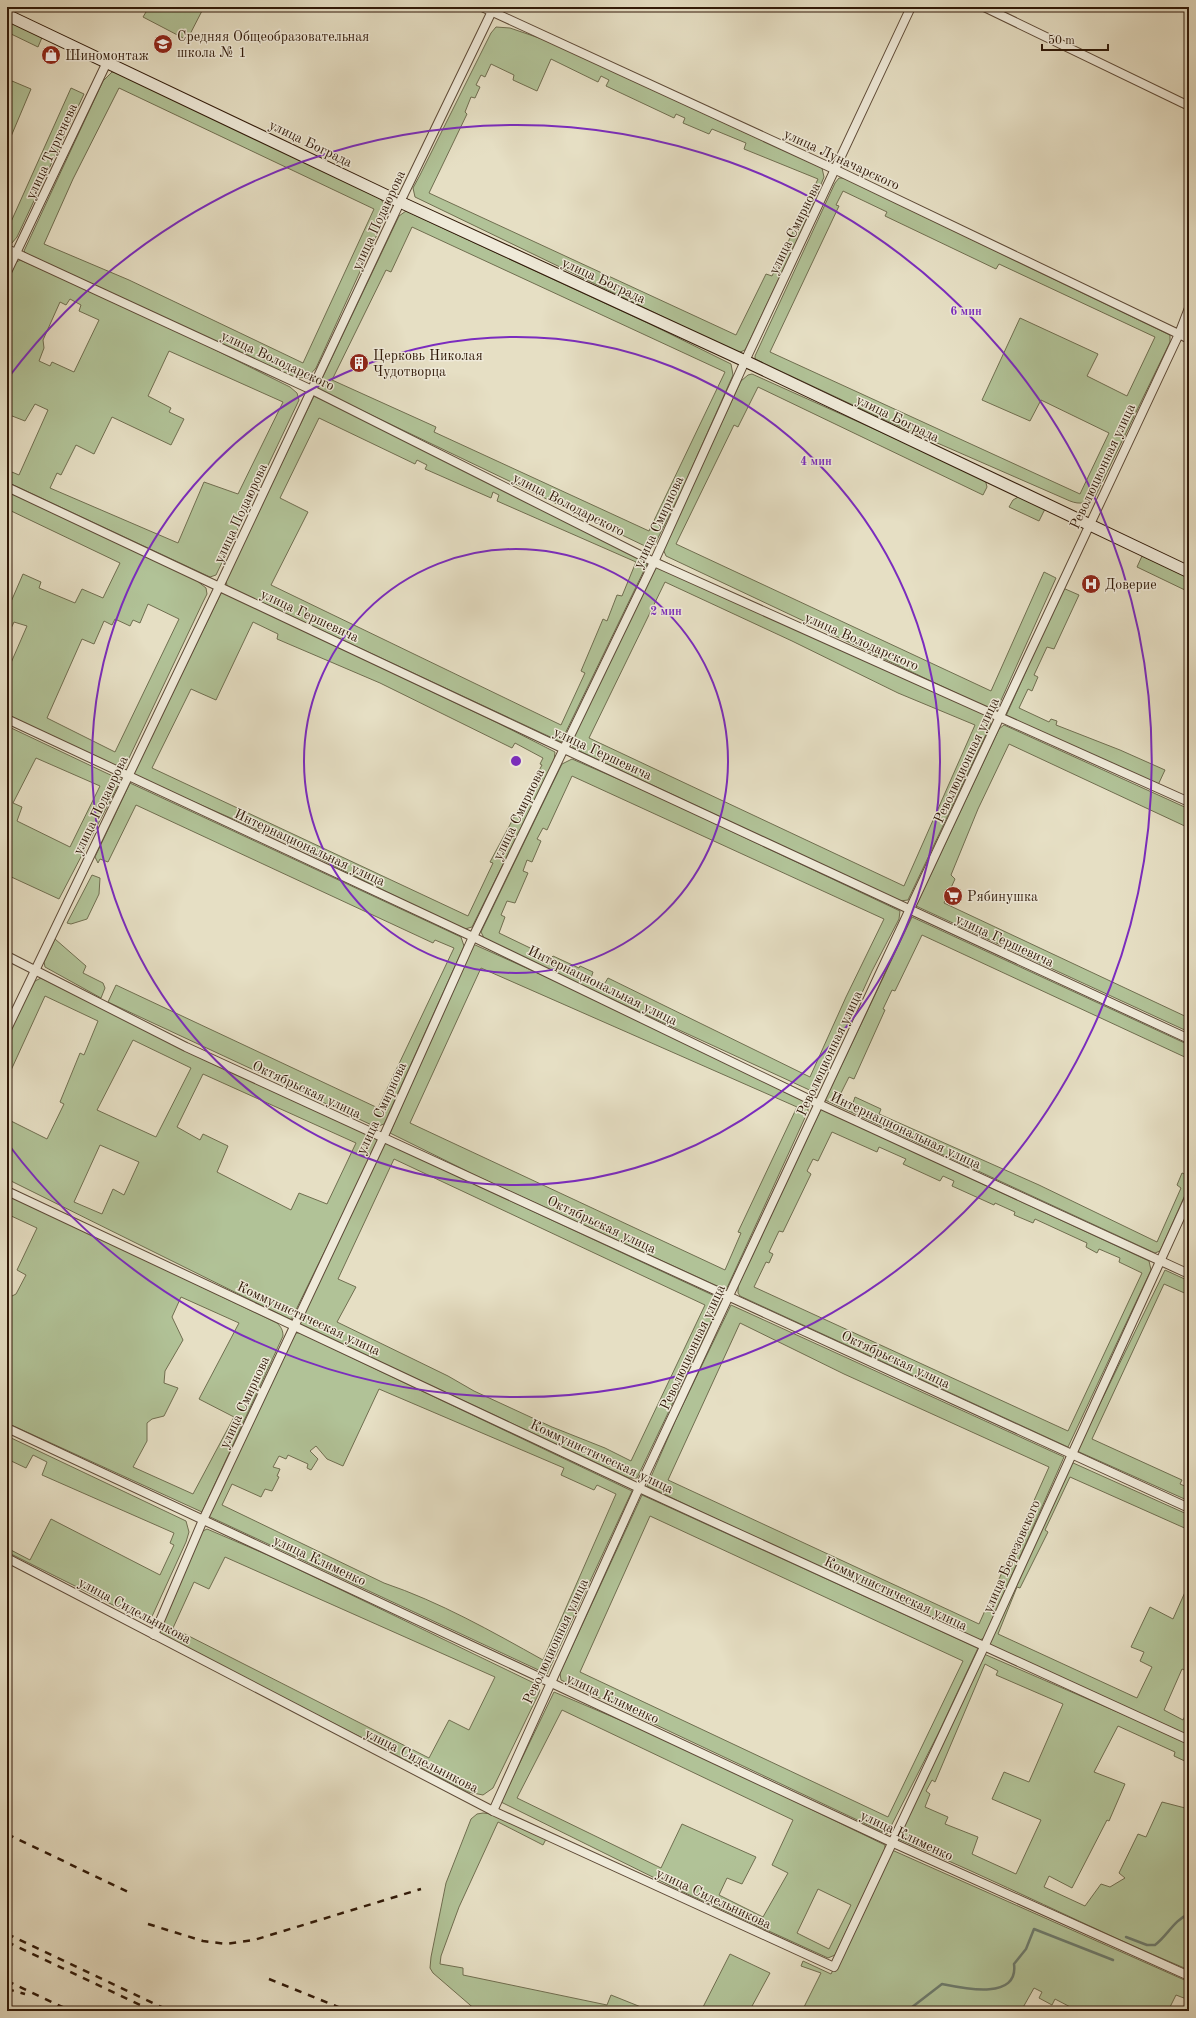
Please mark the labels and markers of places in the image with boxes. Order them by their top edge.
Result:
place label: Средняя Общеобразовательная школа № 1 [177,30,369,60]
school or university icon: Средняя Общеобразовательная школа № 1 [152,33,174,55]
shop icon: Шиномонтаж [40,44,62,66]
place label: Шиномонтаж [65,49,149,63]
place label: Церковь Николая Чудотворца [373,349,483,379]
building icon: Церковь Николая Чудотворца [348,352,370,374]
hospital icon: Доверие [1080,573,1102,595]
place label: Доверие [1105,578,1157,592]
centre of rings [509,754,523,768]
supermarket icon: Рябинушка [942,885,964,907]
place label: Рябинушка [967,890,1038,904]

